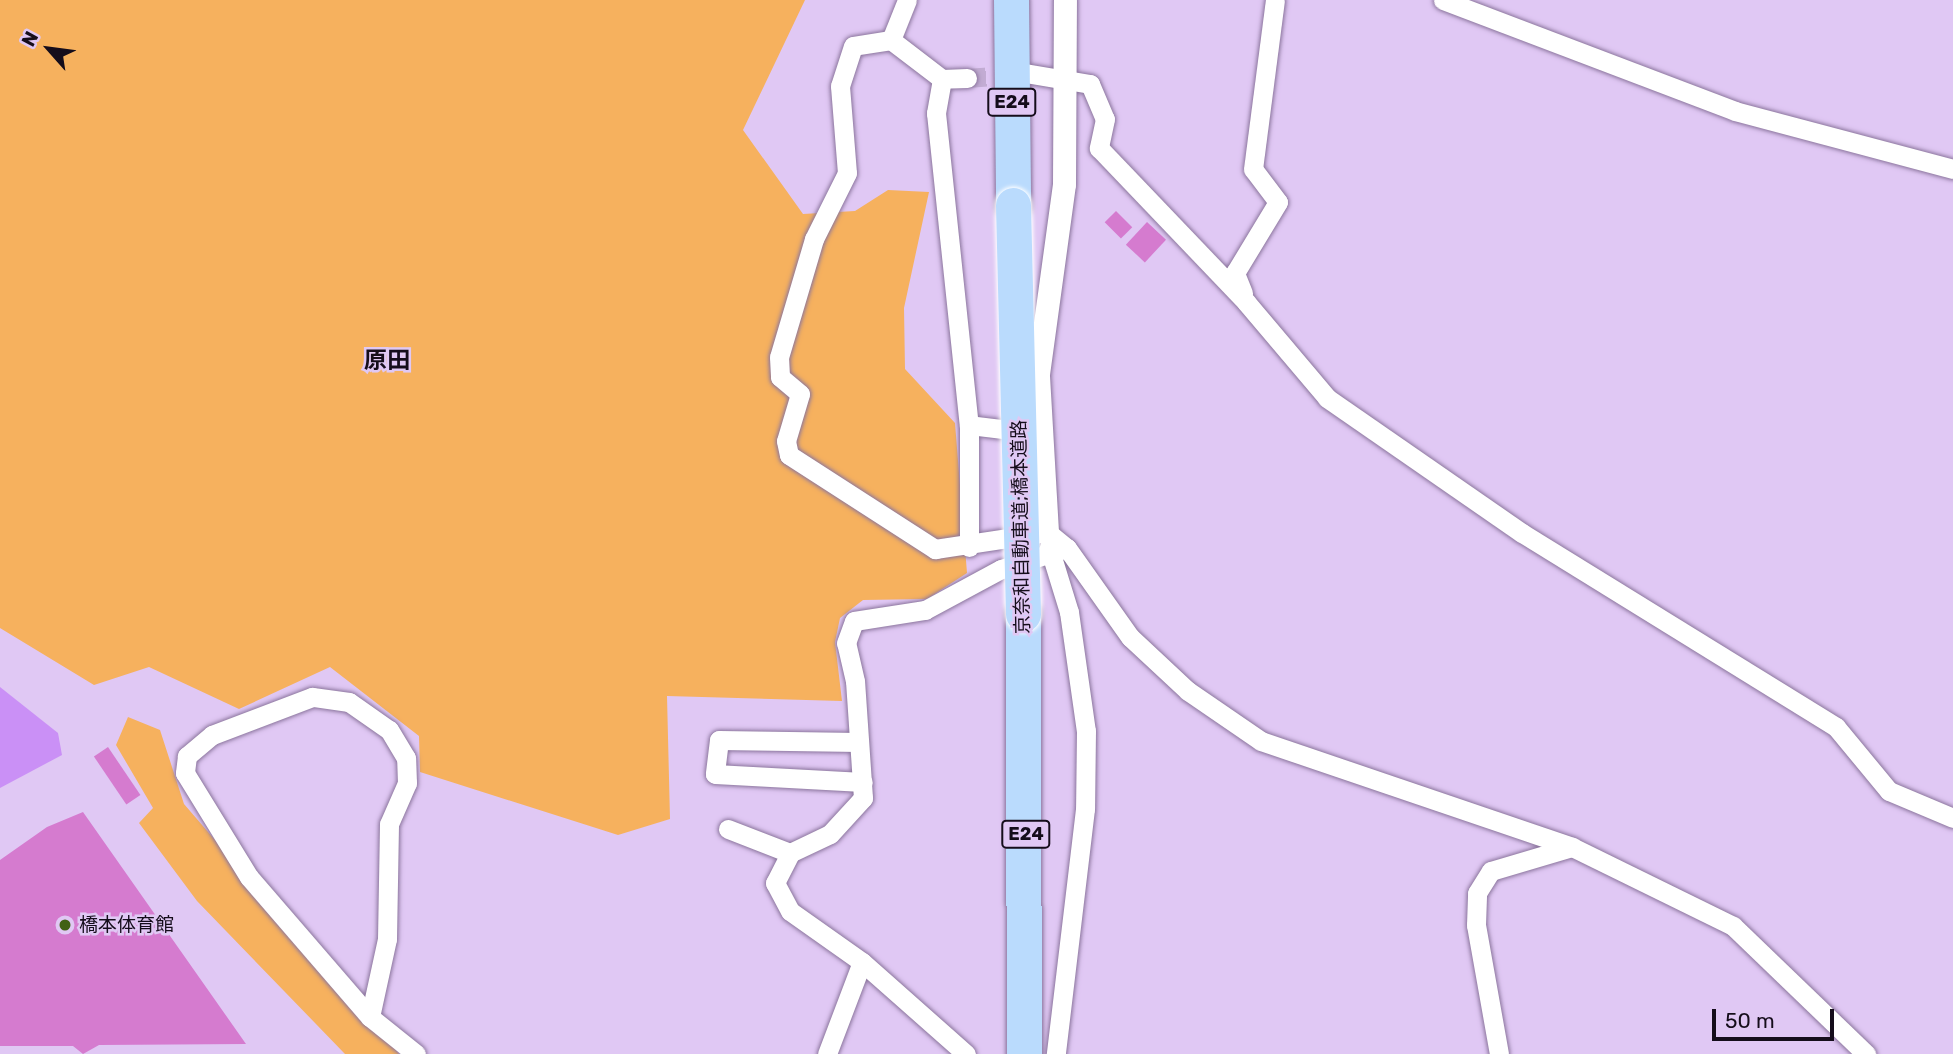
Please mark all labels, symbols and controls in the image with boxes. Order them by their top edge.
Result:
north arrow [14,14,84,84]
text: N [17,27,43,50]
road number: E24 [986,88,1038,116]
district label: 原田 [364,346,410,374]
street label: 京奈和自動車道;橋本道路 [1008,420,1034,634]
road number: E24 [1000,820,1052,848]
place label: 橋本体育館 [79,914,174,936]
marker: 橋本体育館 [57,917,73,933]
scale bar [1715,995,1838,1038]
text: 50 m [1725,1008,1775,1033]

